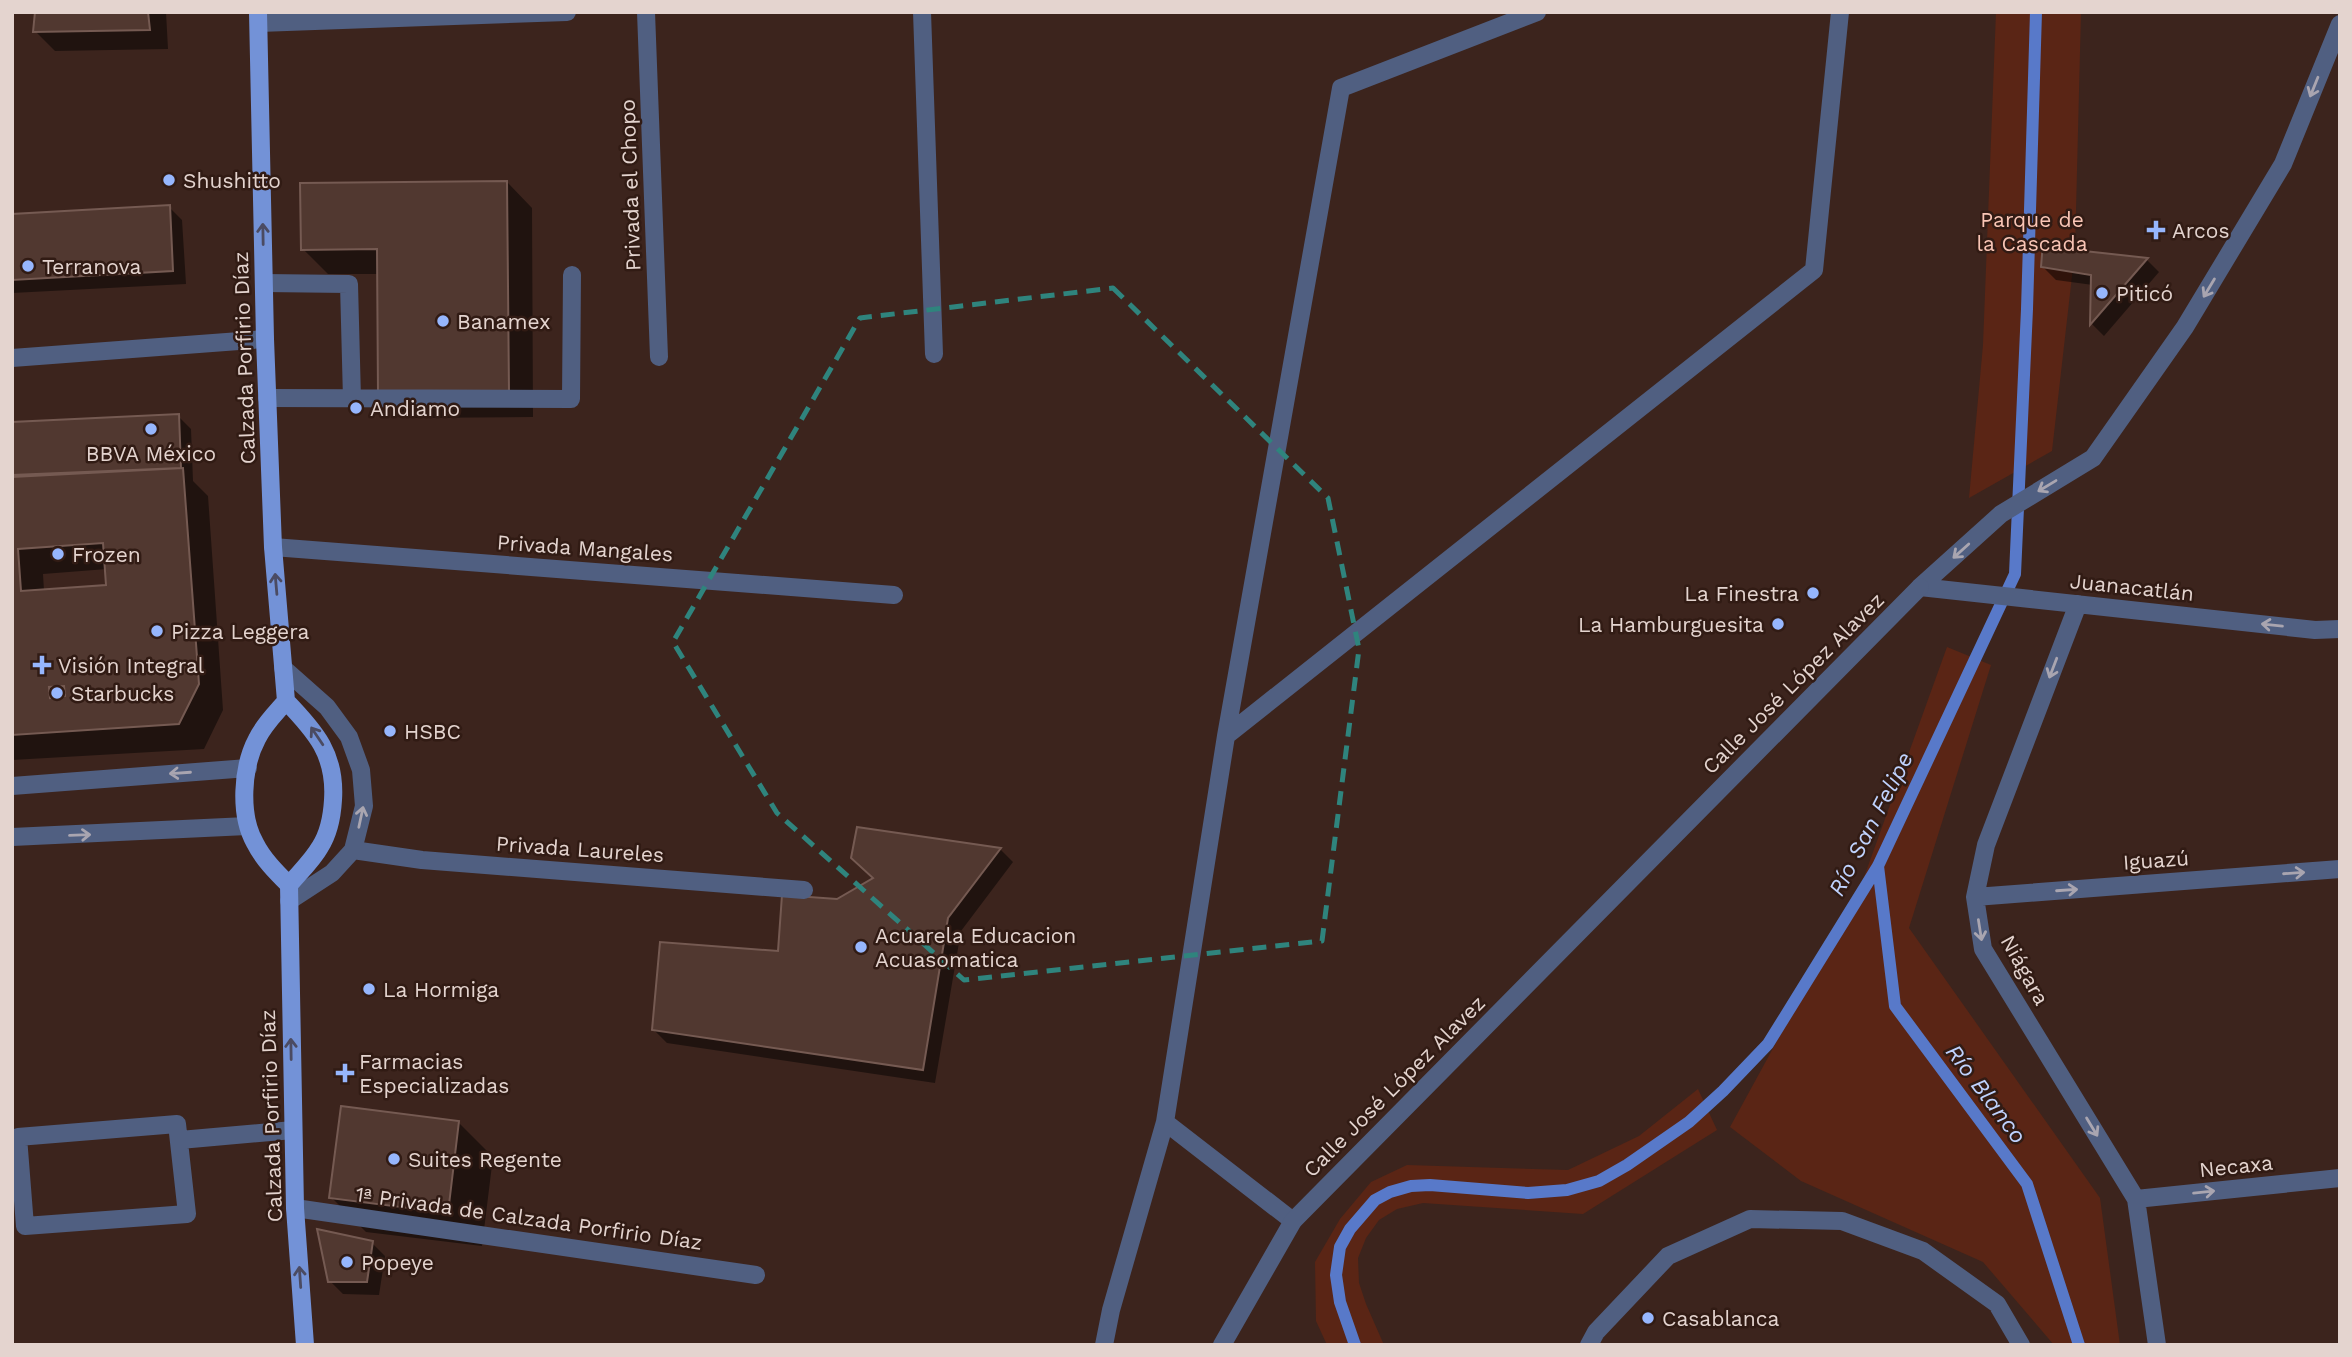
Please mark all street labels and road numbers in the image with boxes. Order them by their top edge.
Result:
street label: Privada el Chopo [615,99,645,271]
street label: Calzada Porfirio Díaz [228,251,260,465]
street label: Privada Mangales [496,529,674,567]
street label: Juanacatlán [2069,568,2195,606]
street label: Calle José López Alavez [1697,587,1889,779]
street label: Privada Laureles [495,831,665,867]
street label: Iguazú [2122,845,2190,875]
street label: Niágara [1996,931,2054,1009]
street label: Calle José López Alavez [1298,990,1490,1182]
street label: Calzada Porfirio Díaz [255,1009,287,1223]
street label: Necaxa [2198,1150,2274,1182]
street label: 1ª Privada de Calzada Porfirio Díaz [354,1181,704,1255]

